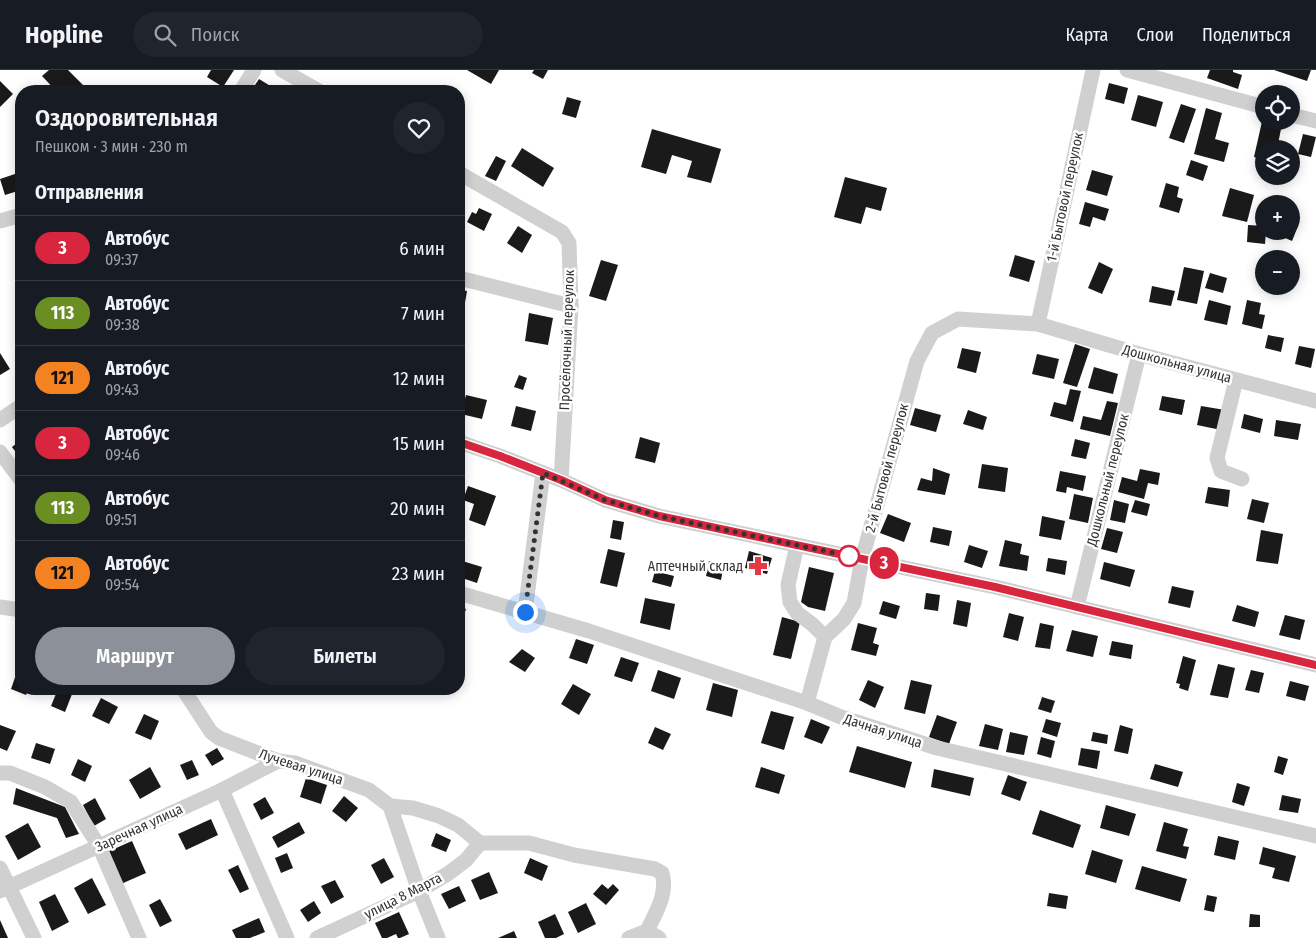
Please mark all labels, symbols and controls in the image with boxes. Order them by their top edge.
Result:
search box [133,12,483,57]
text: Hopline [25,21,103,49]
icon: search [151,21,179,49]
text: Поиск [191,23,240,46]
text: Карта [1065,24,1108,46]
text: Слои [1136,24,1174,46]
text: Поделиться [1202,24,1291,46]
map controls [1255,85,1300,295]
button: locate [1255,85,1300,130]
button: heart [393,102,445,154]
text: Оздоровительная [35,104,218,132]
street label: 1-й Бытовой переулок [1043,130,1087,263]
text: Пешком · 3 мин · 230 m [35,137,188,156]
button: layers [1255,140,1300,185]
text: Отправления [35,181,144,204]
button: + [1255,195,1300,240]
text: Автобус [105,227,169,250]
text: 3 [58,237,67,259]
text: 6 мин [399,237,445,260]
text: 09:37 [105,250,138,269]
button: − [1255,250,1300,295]
street label: Просёлочный переулок [556,269,578,411]
text: Автобус [105,292,169,315]
text: 113 [51,302,74,324]
text: 7 мин [401,302,445,325]
text: 09:38 [105,315,140,334]
street label: Дошкольная улица [1120,341,1233,387]
text: Автобус [105,357,169,380]
text: 121 [51,367,74,389]
text: 12 мин [393,367,445,390]
text: 09:43 [105,380,139,399]
street label: 2-й Бытовой переулок [862,401,912,534]
street label: Дошкольный переулок [1083,412,1133,549]
text: Автобус [105,422,169,445]
text: 3 [58,432,67,454]
text: 15 мин [393,432,445,455]
text: 09:46 [105,445,140,464]
text: Автобус [105,487,169,510]
text: 113 [51,497,74,519]
text: 20 мин [390,497,445,520]
text: 09:51 [105,510,137,529]
unlabelled marker [838,545,860,567]
line badge: 3 [868,547,900,579]
text: Автобус [105,552,169,575]
text: 3 [880,552,888,574]
pharmacy icon: Аптечный склад [747,555,769,577]
place label: Аптечный склад [648,558,743,575]
text: 121 [51,562,74,584]
text: 23 мин [392,562,445,585]
text: 09:54 [105,575,140,594]
your location [513,600,538,625]
button: Маршрут [35,627,235,685]
button: Билеты [245,627,445,685]
street label: Дачная улица [841,710,924,752]
street label: Лучевая улица [257,745,345,789]
street label: Заречная улица [93,800,186,856]
street label: улица 8 Марта [361,869,445,923]

